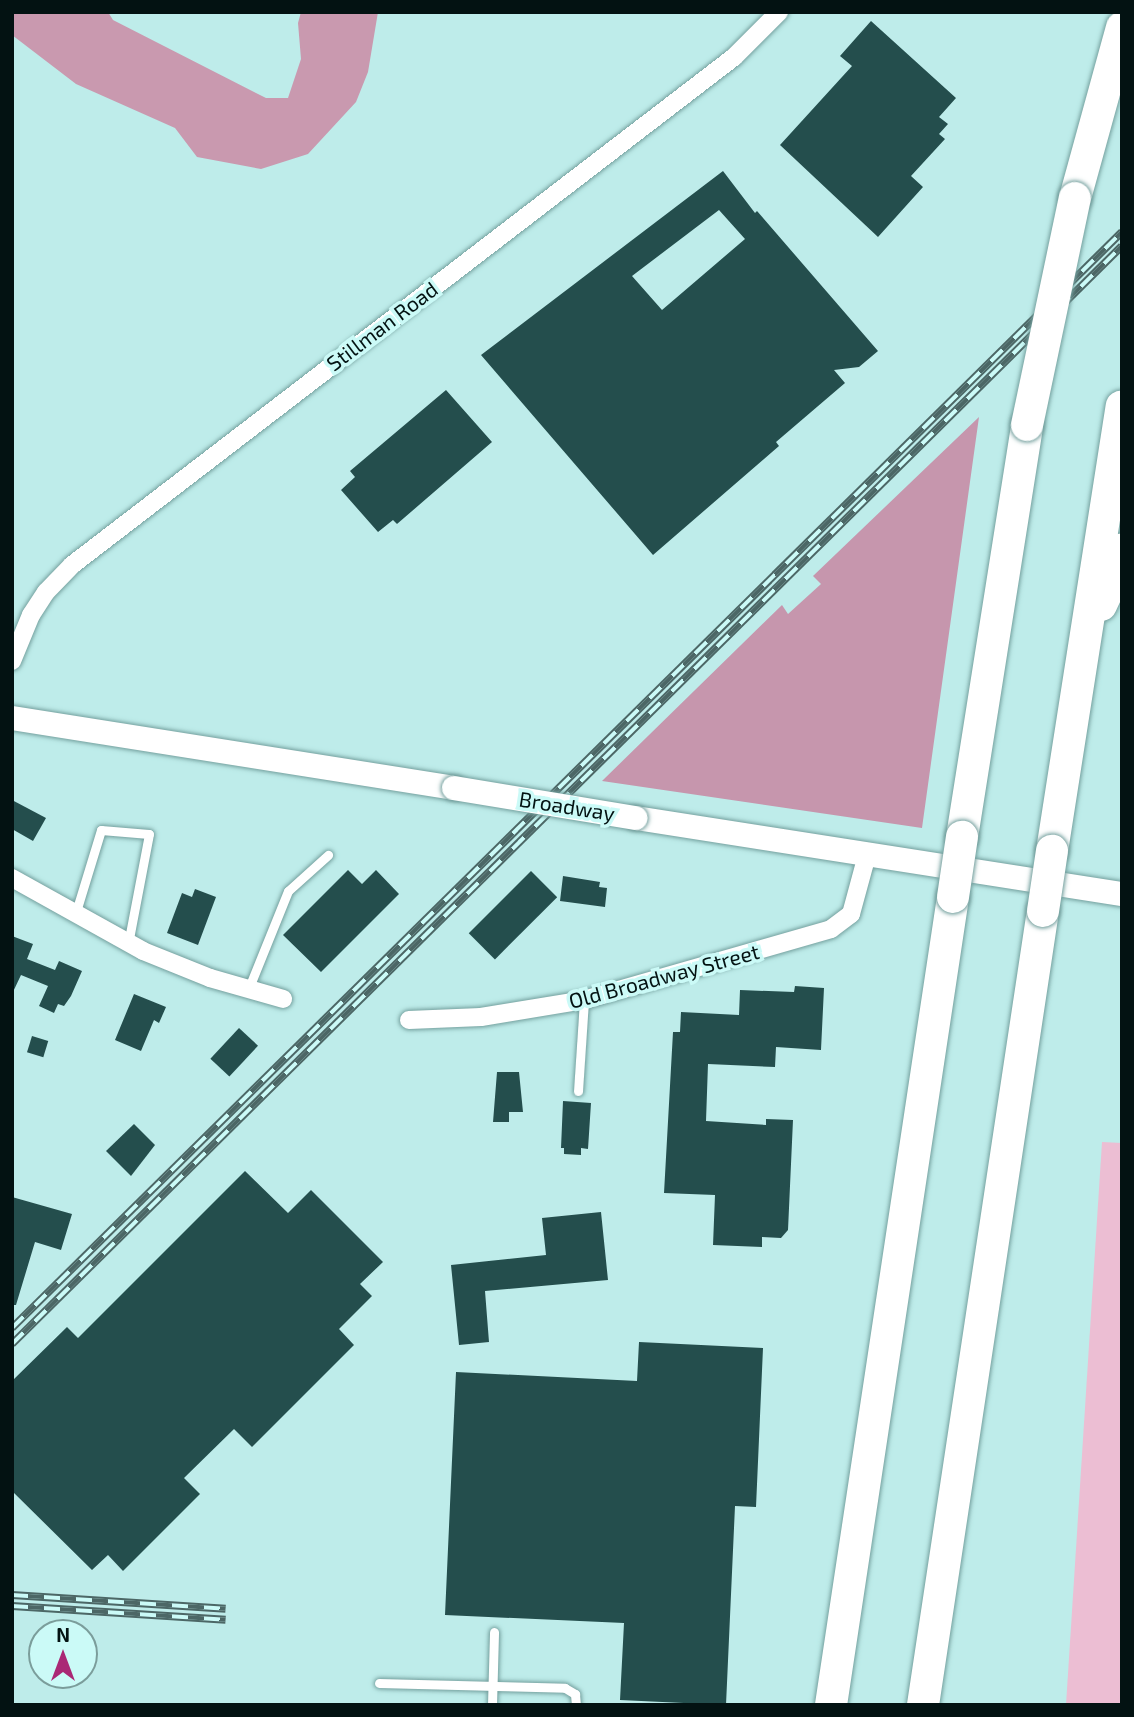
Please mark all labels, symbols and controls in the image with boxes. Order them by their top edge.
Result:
street label: Stillman Road [322,276,442,376]
street label: Broadway [517,786,617,826]
street label: Old Broadway Street [566,938,762,1014]
north arrow [28,1619,98,1689]
text: N [56,1623,70,1646]

